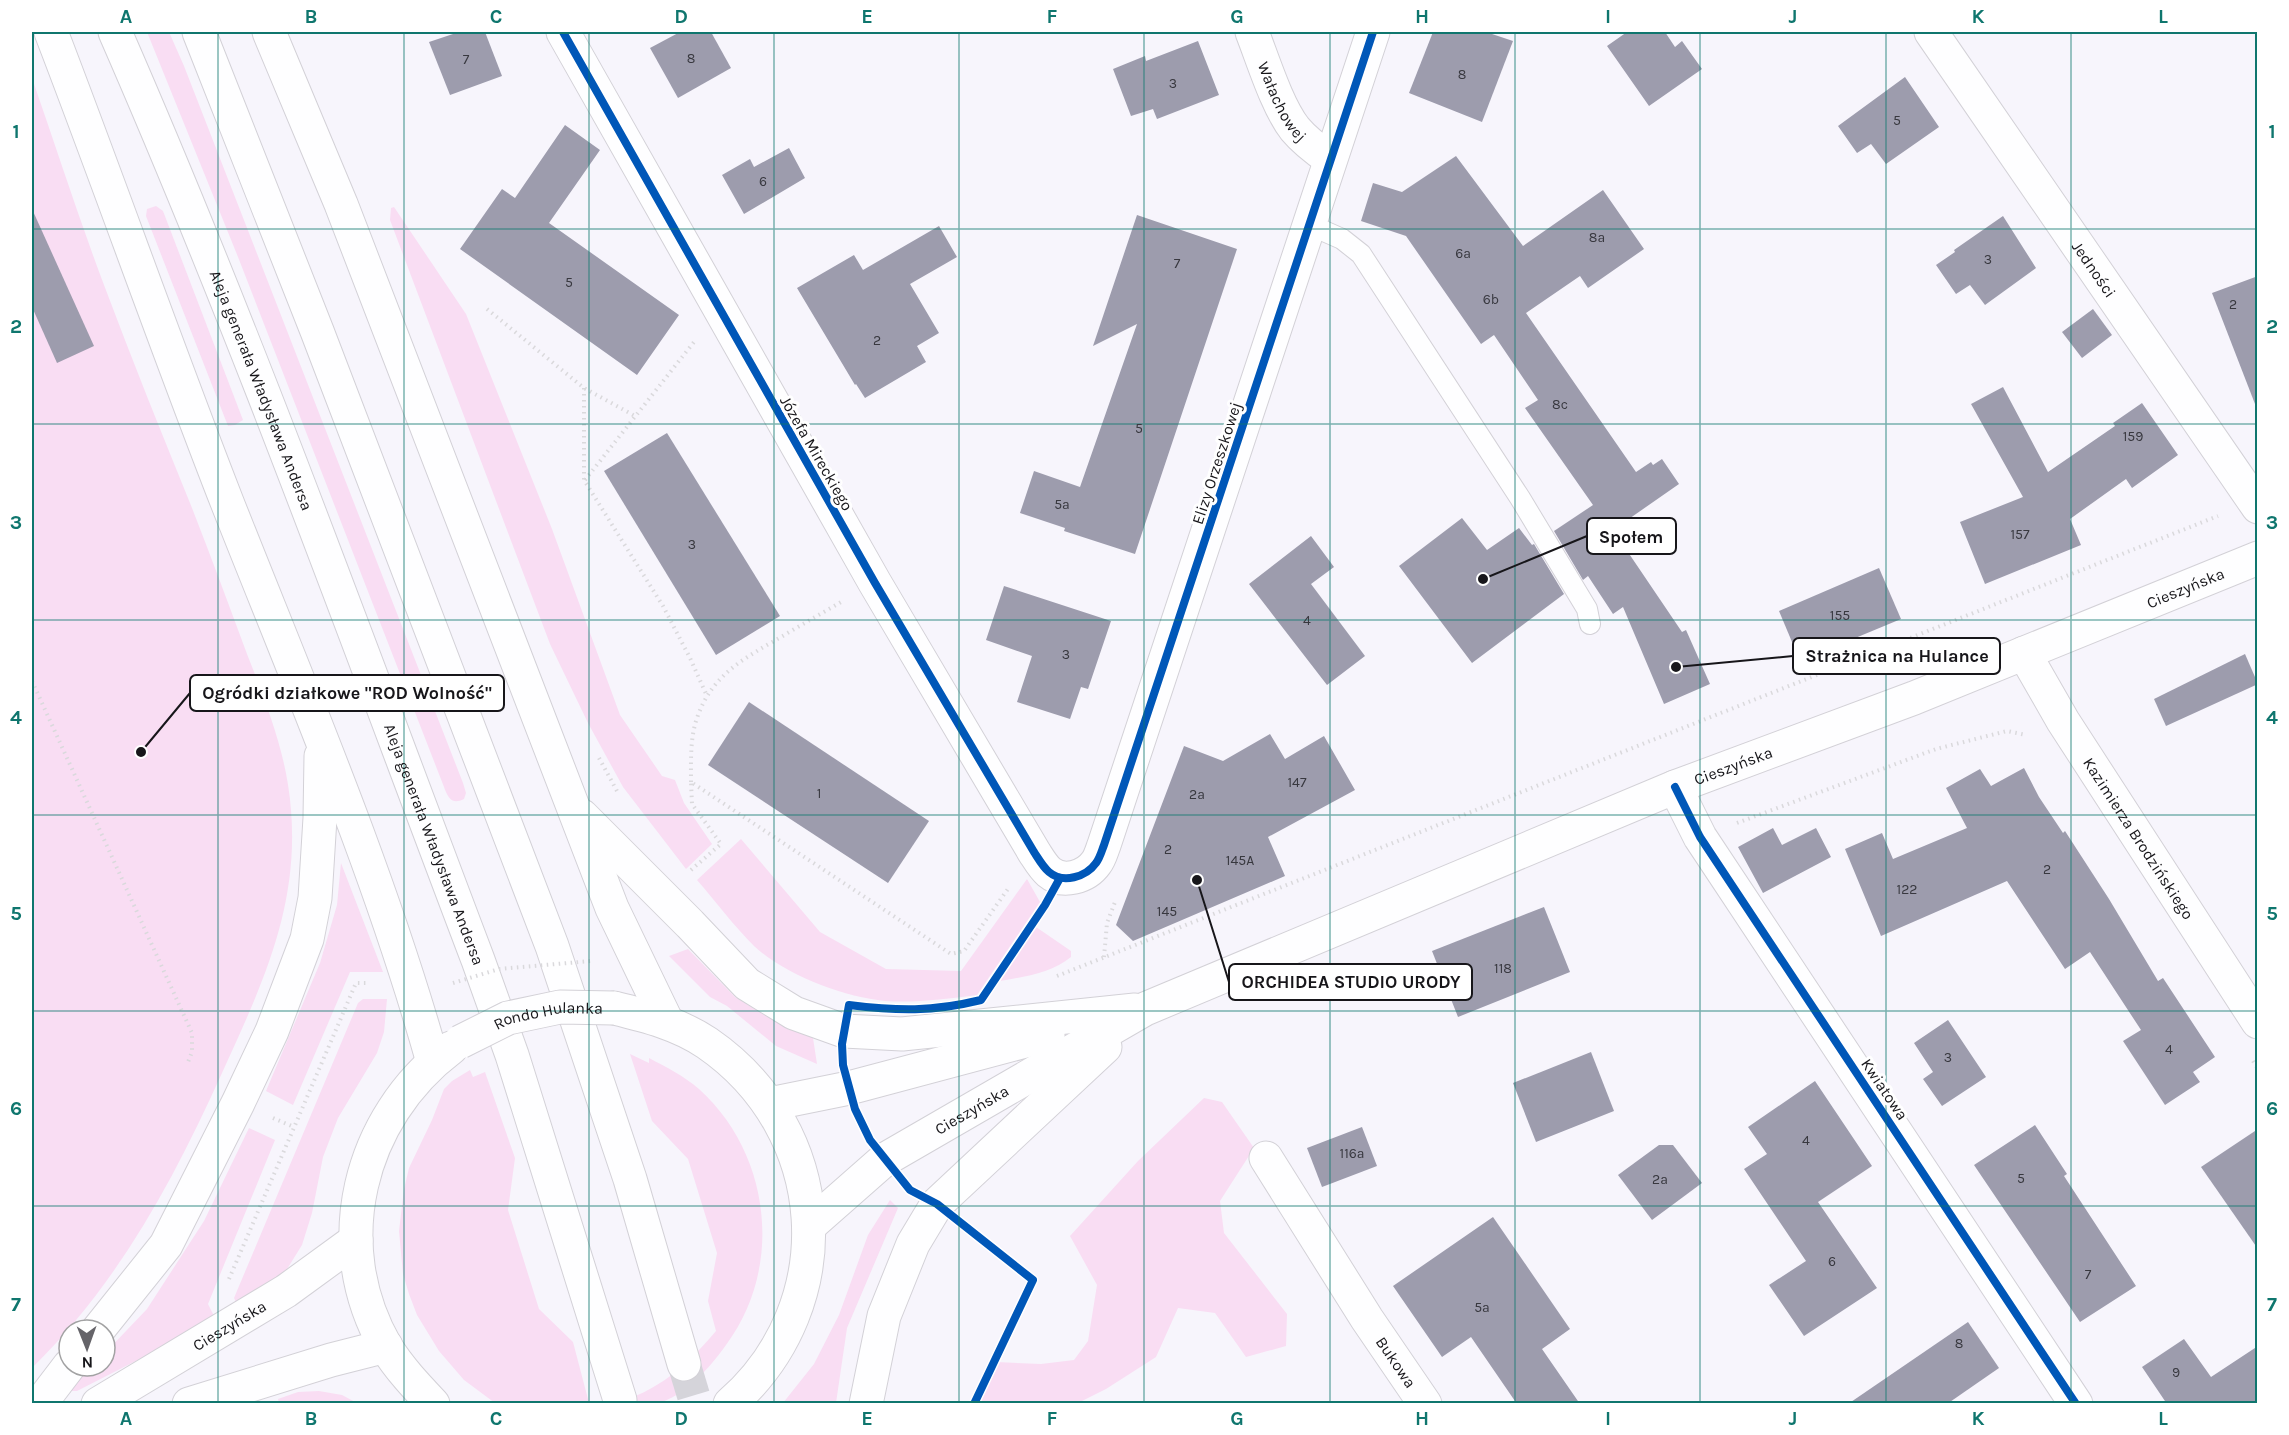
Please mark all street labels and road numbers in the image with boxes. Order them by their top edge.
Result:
street label: Wałachowej [1254,59,1310,146]
street label: Jedności [2068,238,2120,301]
street label: Aleja generała Władysława Andersa [206,267,317,513]
street label: Józefa Mireckiego [776,392,857,514]
street label: Elizy Orzeszkowej [1188,400,1245,527]
street label: Cieszyńska [2144,564,2227,612]
street label: Aleja generała Władysława Andersa [380,721,488,968]
street label: Cieszyńska [1691,743,1775,789]
street label: Kazimierza Brodzińskiego [2079,754,2198,923]
street label: Rondo Hulanka [490,998,603,1034]
street label: Kwiatowa [1857,1055,1912,1124]
street label: Cieszyńska [931,1081,1012,1139]
street label: Cieszyńska [189,1296,270,1355]
street label: Bukowa [1372,1333,1420,1391]

